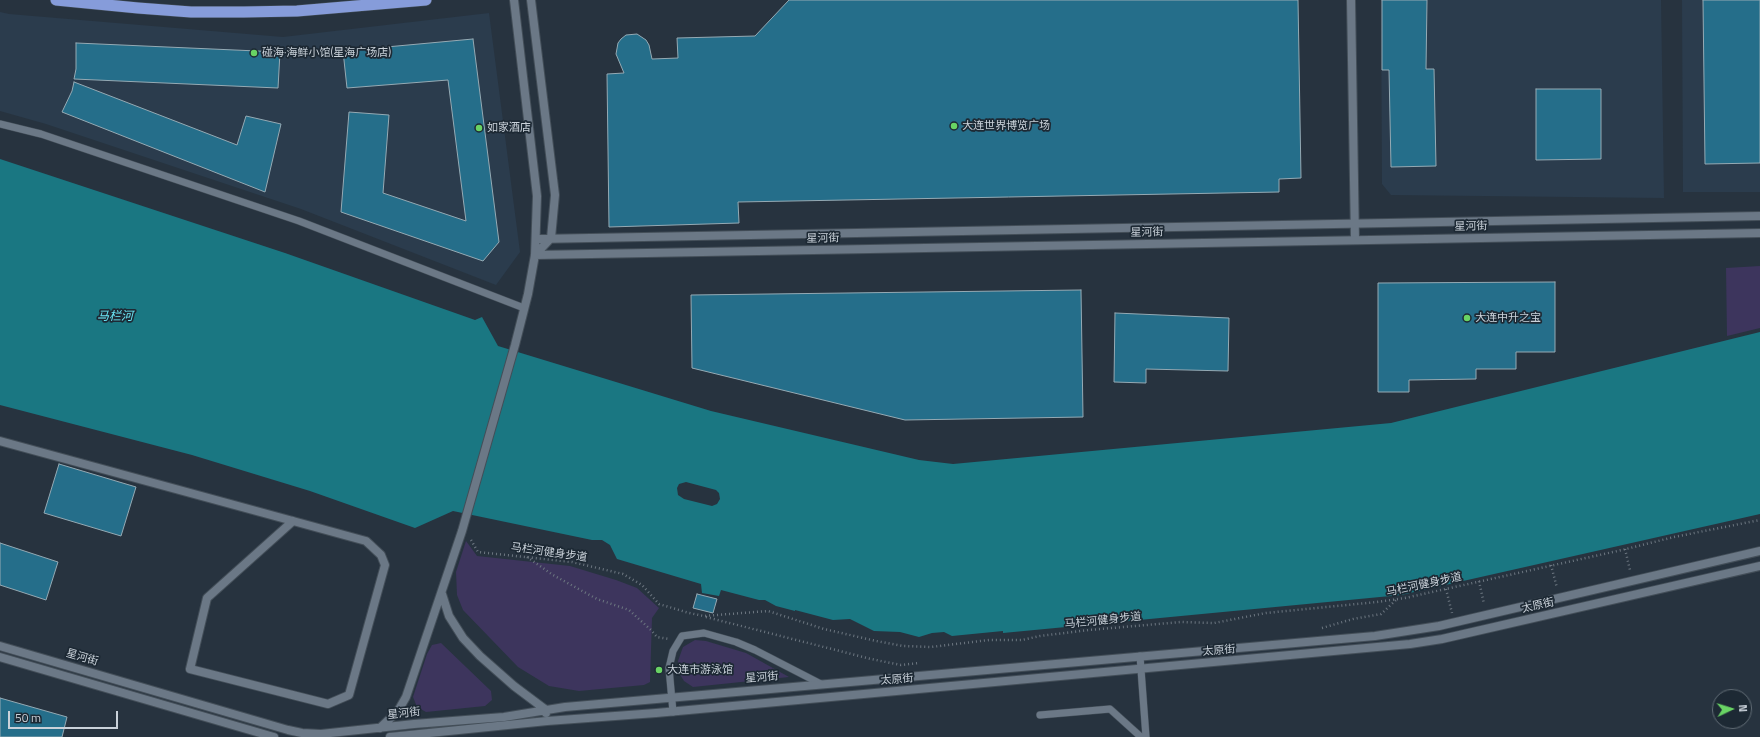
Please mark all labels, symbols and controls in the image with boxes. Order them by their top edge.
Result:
place label: 碰海·海鲜小馆(星海广场店) [262,46,391,60]
marker: 碰海·海鲜小馆(星海广场店) [249,48,259,58]
place label: 大连世界博览广场 [962,119,1050,133]
place label: 如家酒店 [487,121,531,135]
marker: 大连世界博览广场 [949,121,959,131]
marker: 如家酒店 [474,123,484,133]
street label: 星河街 [1454,220,1488,234]
street label: 星河街 [1130,226,1164,240]
street label: 星河街 [806,232,840,246]
water label: 马栏河 [97,310,133,324]
place label: 大连中升之宝 [1475,311,1541,325]
marker: 大连中升之宝 [1462,313,1472,323]
street label: 马栏河健身步道 [510,541,588,565]
street label: 马栏河健身步道 [1385,571,1463,599]
street label: 太原街 [1520,596,1556,616]
street label: 马栏河健身步道 [1064,610,1142,632]
street label: 太原街 [1202,643,1236,659]
street label: 星河街 [64,647,100,669]
place label: 大连市游泳馆 [667,663,733,677]
marker: 大连市游泳馆 [654,665,664,675]
street label: 星河街 [745,670,779,686]
street label: 太原街 [880,672,914,688]
north arrow [1712,689,1752,729]
scale bar [10,703,120,729]
text: N [1735,704,1751,713]
street label: 星河街 [387,706,421,722]
text: 50 m [15,708,41,727]

